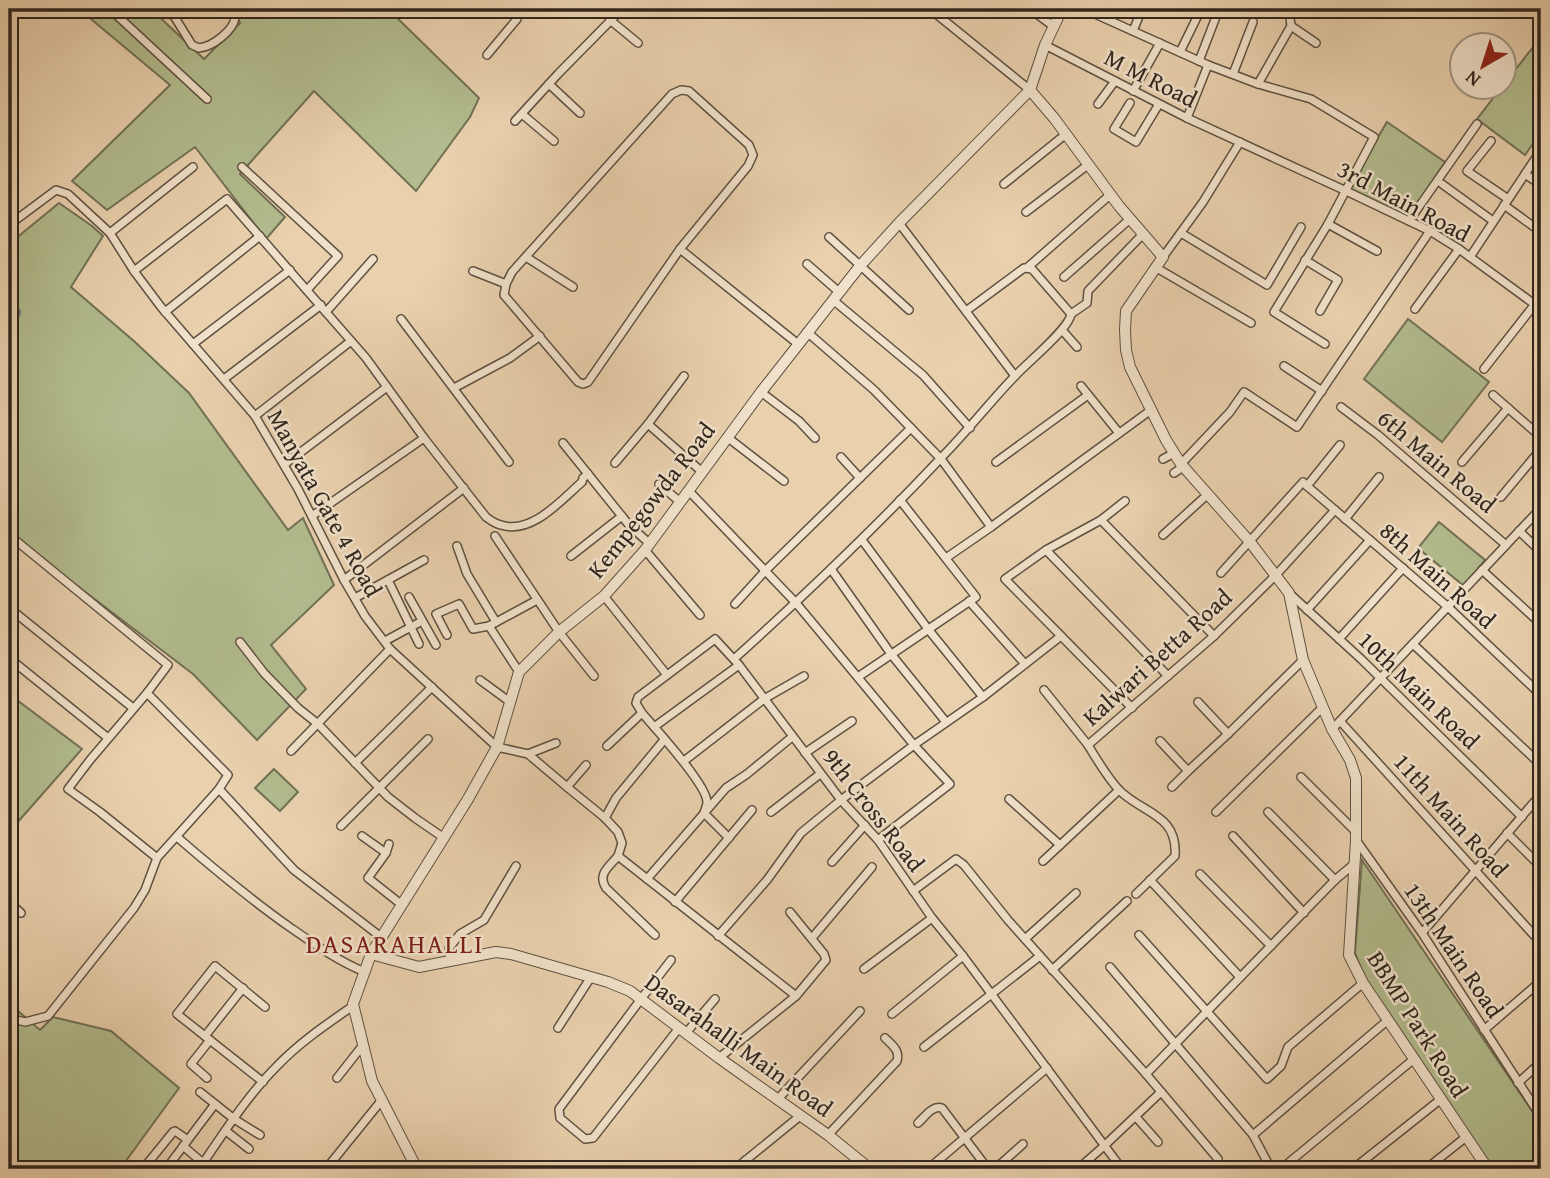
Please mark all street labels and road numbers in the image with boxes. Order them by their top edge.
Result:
street label: M M Road [1098,40,1204,116]
street label: 3rd Main Road [1331,151,1477,251]
street label: 6th Main Road [1370,401,1504,521]
street label: Manyata Gate 4 Road [259,403,391,604]
street label: Kempegowda Road [579,414,723,586]
street label: 8th Main Road [1372,513,1504,637]
street label: Kalwari Betta Road [1074,580,1240,734]
street label: 10th Main Road [1350,623,1488,757]
street label: 9th Cross Road [815,741,934,879]
street label: 11th Main Road [1385,745,1517,885]
street label: 13th Main Road [1396,875,1513,1025]
street label: BBMP Park Road [1359,944,1477,1104]
street label: Dasarahalli Main Road [638,965,840,1125]

